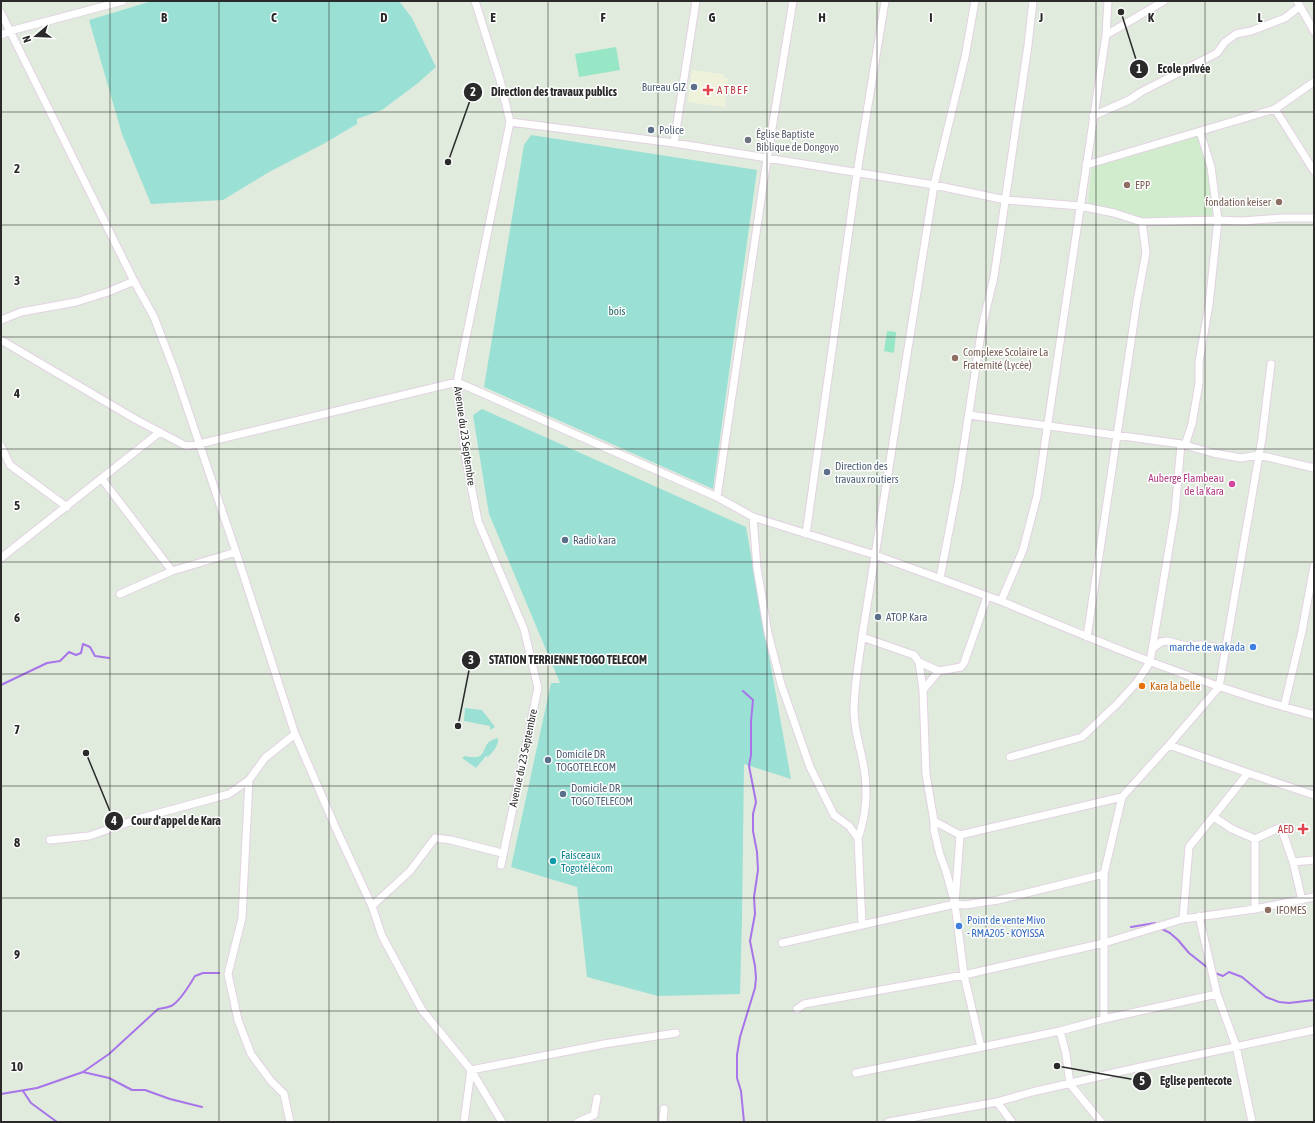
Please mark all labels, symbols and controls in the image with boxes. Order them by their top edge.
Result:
text: B [161,10,168,25]
text: C [271,10,277,25]
text: D [380,10,388,25]
text: E [490,10,496,25]
text: F [600,10,606,25]
text: G [709,10,716,25]
text: H [818,10,826,25]
text: I [929,10,933,25]
text: J [1038,10,1043,25]
text: K [1148,10,1155,25]
text: L [1257,10,1263,25]
north arrow [16,16,56,56]
text: N [20,34,33,44]
callout: Ecole privée [1129,57,1218,81]
text: 1 [1136,62,1142,76]
text: Ecole privée [1158,62,1211,76]
callout: Direction des travaux publics [463,80,625,104]
place label: Bureau GIZ [642,81,686,93]
marker: Bureau GIZ [689,82,699,92]
marker: A T B E F [702,84,714,96]
place label: A T B E F [717,84,748,96]
text: 2 [470,85,476,99]
text: Direction des travaux publics [491,85,618,99]
place label: Police [659,124,684,136]
marker: Police [646,125,656,135]
place label: Église Baptiste Biblique de Dongoyo [756,128,839,153]
marker: Église Baptiste Biblique de Dongoyo [743,135,753,145]
text: 2 [14,161,20,176]
place label: EPP [1135,179,1150,191]
marker: EPP [1122,180,1132,190]
place label: fondation keiser [1205,196,1272,208]
marker: fondation keiser [1274,197,1284,207]
text: 3 [14,273,20,288]
park label: bois [609,305,626,317]
place label: Complexe Scolaire La Fraternité (Lycée) [963,346,1048,371]
marker: Complexe Scolaire La Fraternité (Lycée) [950,353,960,363]
text: 4 [13,386,20,401]
street label: Avenue du 23 Septembre [452,386,478,486]
place label: Direction des travaux routiers [835,460,899,485]
marker: Direction des travaux routiers [822,467,832,477]
place label: Auberge Flambeau de la Kara [1148,472,1224,497]
marker: Auberge Flambeau de la Kara [1227,479,1237,489]
text: 5 [14,498,20,513]
place label: Radio kara [573,534,616,546]
marker: Radio kara [560,535,570,545]
text: 6 [14,610,20,625]
place label: ATOP Kara [886,611,927,623]
marker: ATOP Kara [873,612,883,622]
place label: marche de wakada [1169,641,1245,653]
marker: marche de wakada [1248,642,1258,652]
callout: STATION TERRIENNE TOGO TELECOM [461,648,655,672]
text: 3 [468,653,474,667]
text: STATION TERRIENNE TOGO TELECOM [489,653,647,667]
place label: Kara la belle [1150,680,1200,692]
marker: Kara la belle [1137,681,1147,691]
street label: Avenue du 23 Septembre [507,708,539,808]
text: 7 [14,722,20,737]
place label: Domicile DR TOGOTELECOM [556,748,616,773]
marker: Domicile DR TOGOTELECOM [543,755,553,765]
place label: Domicile DR TOGO TELECOM [571,782,633,807]
marker: Domicile DR TOGO TELECOM [558,789,568,799]
callout: Cour d'appel de Kara [104,809,229,833]
text: 4 [110,814,117,828]
text: Cour d'appel de Kara [131,814,221,828]
place label: AED [1278,823,1294,835]
marker: AED [1297,823,1309,835]
text: 8 [14,835,20,850]
place label: Faisceaux Togotélécom [561,849,613,874]
marker: Faisceaux Togotélécom [548,856,558,866]
place label: IFOMES [1276,904,1307,916]
marker: IFOMES [1263,905,1273,915]
place label: Point de vente Mivo - RMA205 - KOYISSA [967,914,1046,939]
marker: Point de vente Mivo - RMA205 - KOYISSA [954,921,964,931]
text: 9 [14,947,20,962]
text: 10 [11,1059,23,1074]
callout: Eglise pentecote [1132,1069,1240,1093]
text: 5 [1139,1074,1145,1088]
text: Eglise pentecote [1160,1074,1233,1088]

